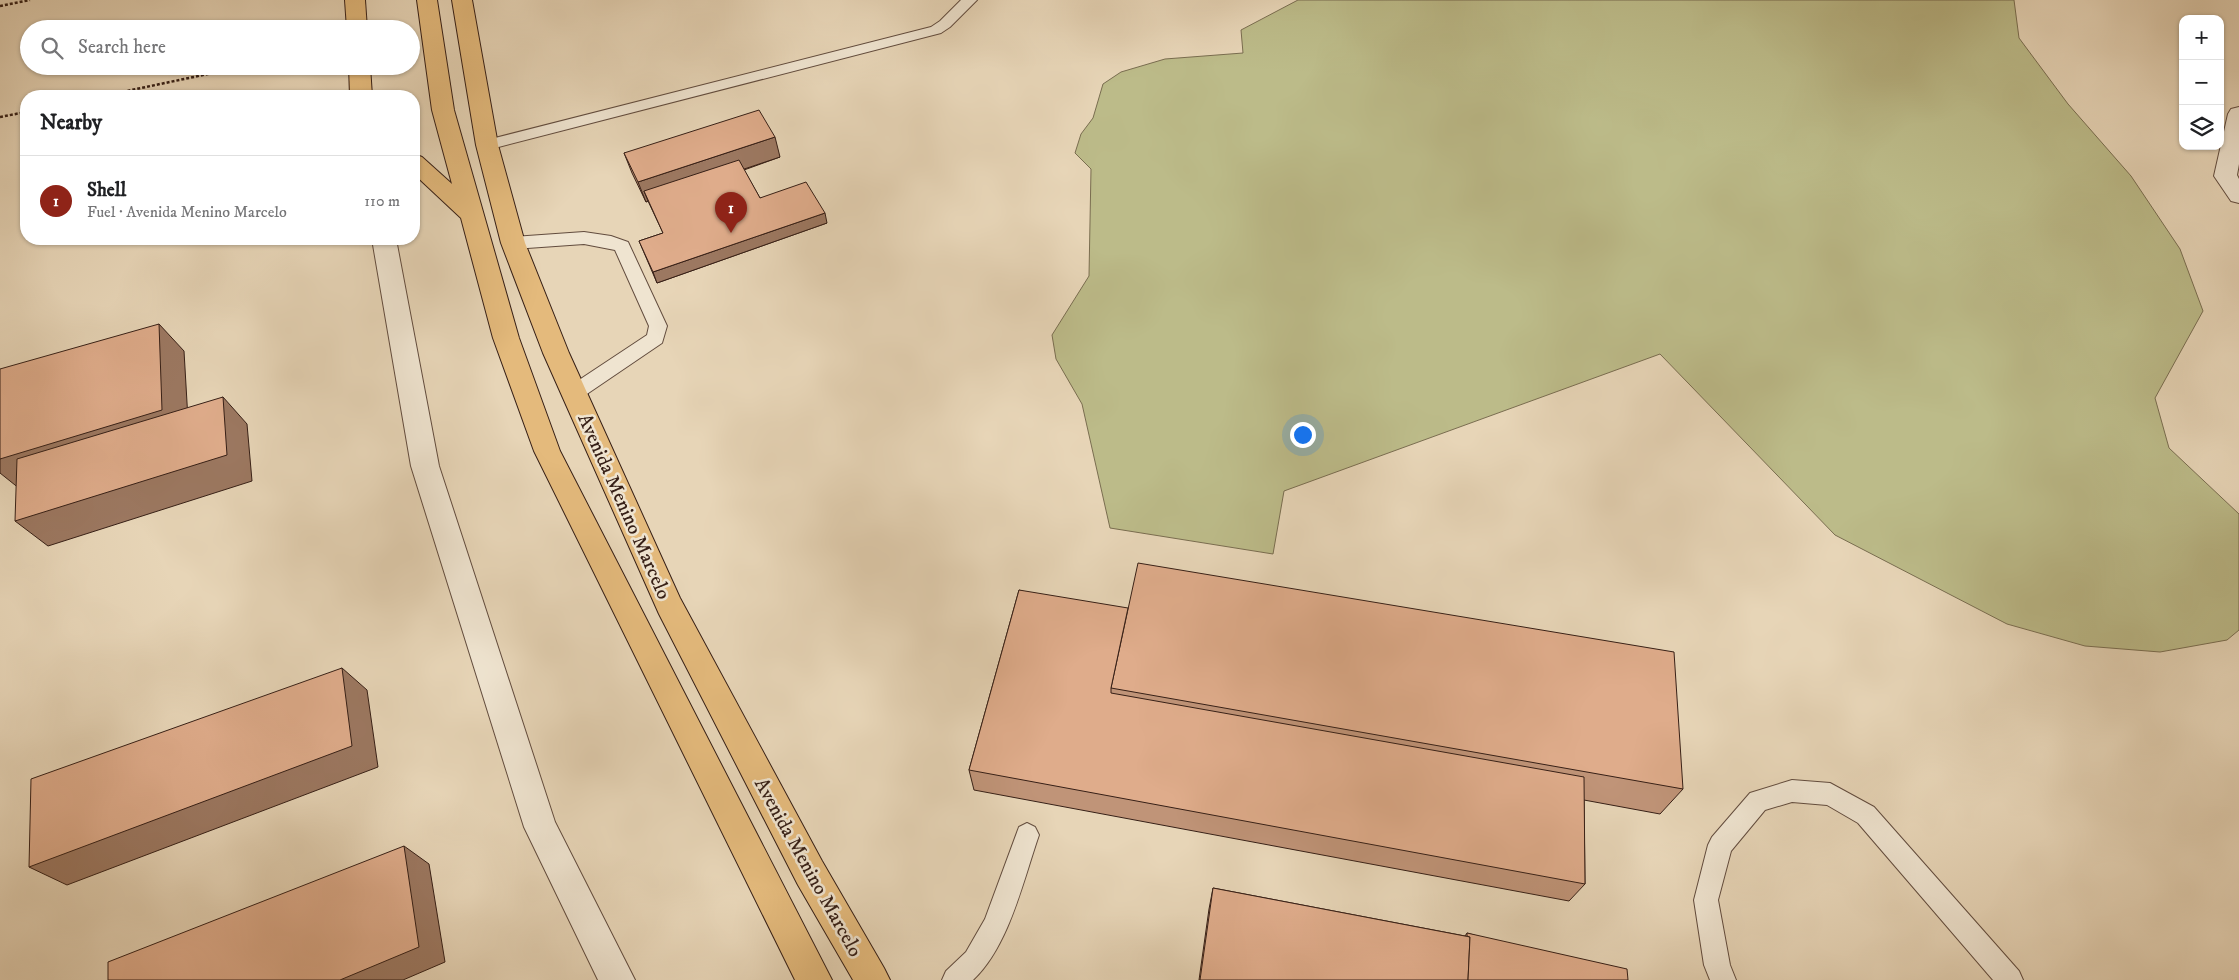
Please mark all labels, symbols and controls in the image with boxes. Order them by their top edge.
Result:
map controls [2179,15,2224,150]
button: + [2179,15,2224,60]
search box [20,20,420,75]
icon: search [38,34,66,62]
text: Search here [78,36,166,59]
button: − [2179,60,2224,105]
button: layers [2179,105,2224,150]
text: Nearby [40,110,102,136]
text: Shell [87,179,126,202]
text: 1 [53,191,59,211]
text: 110 m [364,191,400,211]
pin: 1 [715,192,747,233]
text: Fuel · Avenida Menino Marcelo [87,202,287,222]
street label: Avenida Menino Marcelo [571,410,676,603]
your location [1290,422,1316,448]
street label: Avenida Menino Marcelo [748,774,867,962]

